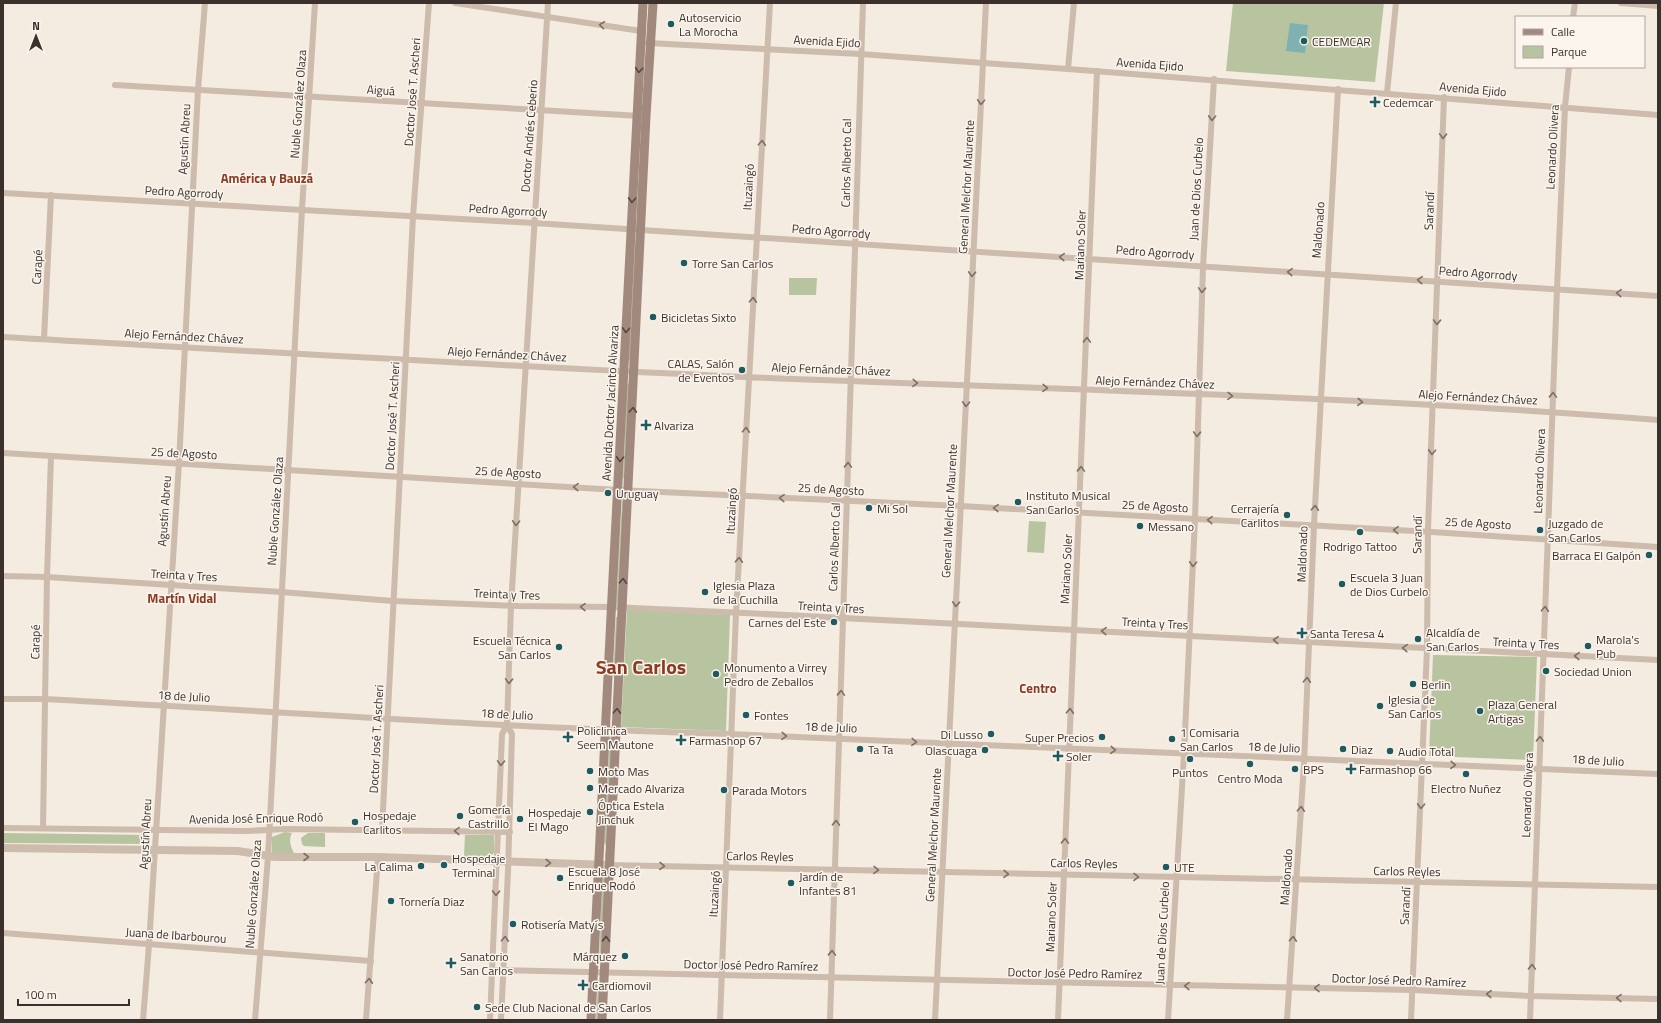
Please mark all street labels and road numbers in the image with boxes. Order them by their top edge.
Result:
street label: Avenida Ejido [793,30,861,52]
street label: Doctor José T. Ascheri [399,37,425,147]
street label: Nuble González Olaza [285,49,311,159]
street label: Avenida Ejido [1116,52,1184,76]
street label: Avenida Ejido [1439,77,1507,101]
street label: Doctor Andrés Ceberio [516,79,542,193]
street label: Aiguá [366,80,396,100]
street label: Agustín Abreu [173,103,195,175]
street label: Leonardo Olivera [1540,104,1564,190]
street label: Carlos Alberto Cal [836,118,856,208]
street label: General Melchor Maurente [953,119,979,255]
street label: Juan de Dios Curbelo [1184,137,1208,241]
street label: Ituzaingó [737,163,759,211]
street label: Pedro Agorrody [144,180,224,204]
street label: Sarandí [1419,190,1439,230]
street label: Pedro Agorrody [468,198,548,222]
street label: Maldonado [1307,201,1329,259]
street label: Mariano Soler [1069,210,1091,280]
street label: Pedro Agorrody [791,219,871,243]
street label: Pedro Agorrody [1115,240,1195,264]
street label: Carapé [27,249,47,285]
street label: Pedro Agorrody [1438,261,1518,285]
street label: Alejo Fernández Chávez [124,323,244,349]
street label: Avenida Doctor Jacinto Alvariza [596,325,624,481]
street label: Alejo Fernández Chávez [447,341,567,367]
street label: Alejo Fernández Chávez [771,357,891,381]
street label: Doctor José T. Ascheri [380,361,404,471]
street label: Alejo Fernández Chávez [1095,370,1215,394]
street label: Alejo Fernández Chávez [1418,384,1538,410]
street label: Leonardo Olivera [1528,428,1550,514]
street label: 25 de Agosto [150,442,218,464]
street label: General Melchor Maurente [936,443,962,579]
street label: Nuble González Olaza [262,456,288,566]
street label: 25 de Agosto [474,461,542,483]
street label: Agustín Abreu [152,475,176,547]
street label: 25 de Agosto [797,478,865,500]
street label: Ituzaingó [720,487,742,535]
street label: 25 de Agosto [1121,495,1189,517]
street label: Carlos Alberto Cal [823,502,845,592]
street label: 25 de Agosto [1444,512,1512,534]
street label: Sarandí [1407,514,1427,554]
street label: Maldonado [1292,525,1312,583]
street label: Mariano Soler [1055,533,1077,605]
street label: Treinta y Tres [150,564,218,586]
street label: Treinta y Tres [473,583,541,605]
street label: Treinta y Tres [797,596,865,618]
street label: Treinta y Tres [1121,612,1189,634]
street label: Carapé [25,624,45,660]
street label: Treinta y Tres [1492,632,1560,654]
street label: Doctor José T. Ascheri [364,684,388,794]
street label: 18 de Julio [157,685,211,707]
street label: 18 de Julio [480,703,534,725]
street label: 18 de Julio [804,717,858,737]
street label: 18 de Julio [1247,737,1301,757]
street label: 18 de Julio [1571,749,1625,771]
street label: Leonardo Olivera [1516,752,1538,838]
street label: General Melchor Maurente [920,767,946,903]
street label: Agustín Abreu [134,798,156,870]
street label: Avenida José Enrique Rodó [189,807,323,829]
street label: Nuble González Olaza [240,839,266,949]
street label: Carlos Reyles [726,846,794,866]
street label: Maldonado [1275,848,1297,906]
street label: Carlos Reyles [1050,853,1118,873]
street label: Carlos Reyles [1373,861,1441,881]
street label: Ituzaingó [703,870,725,918]
street label: Juan de Dios Curbelo [1150,881,1174,985]
street label: Mariano Soler [1040,882,1062,952]
street label: Sarandí [1395,885,1416,926]
street label: Juana de Ibarbourou [125,922,227,948]
street label: Doctor José Pedro Ramírez [683,954,819,976]
street label: Doctor José Pedro Ramírez [1007,962,1143,984]
street label: Doctor José Pedro Ramírez [1331,968,1467,992]

